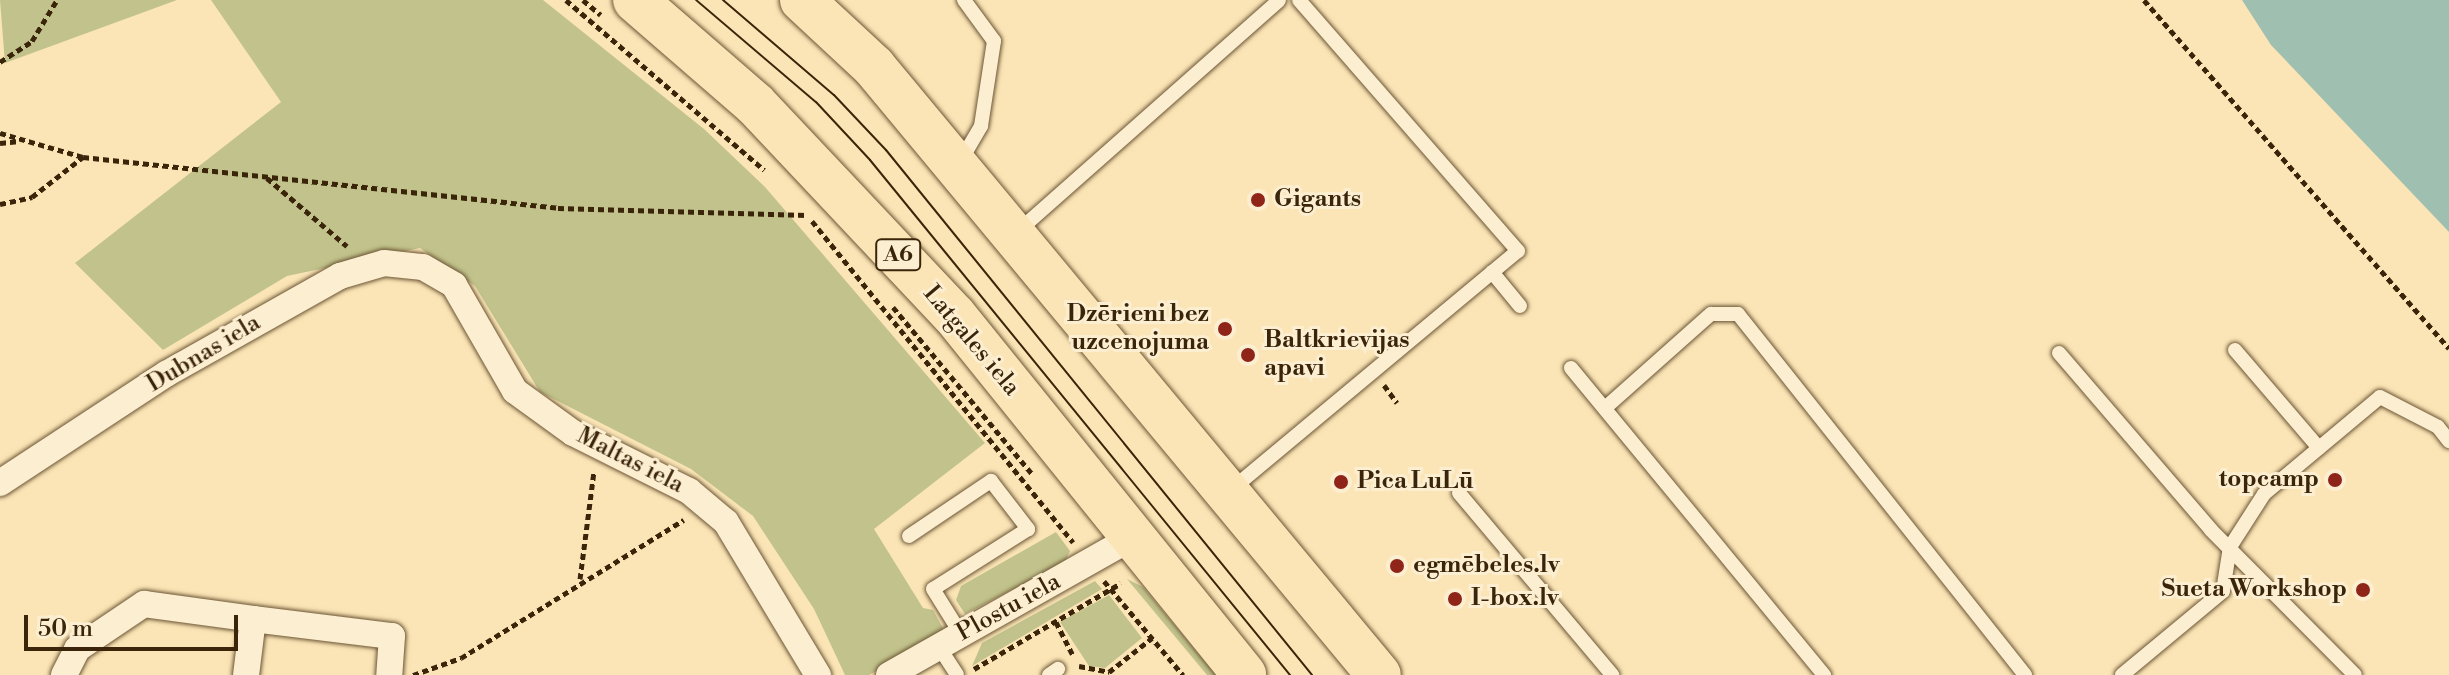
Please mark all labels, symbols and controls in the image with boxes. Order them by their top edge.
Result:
place label: Gigants [1274,186,1361,214]
marker: Gigants [1249,191,1267,209]
road number: A6 [874,237,922,273]
street label: Latgales iela [917,280,1025,402]
place label: Dzērieni bez uzcenojuma [1067,301,1209,357]
street label: Dubnas iela [142,309,266,399]
marker: Dzērieni bez uzcenojuma [1216,320,1234,338]
place label: Baltkrievijas apavi [1264,327,1410,383]
marker: Baltkrievijas apavi [1239,346,1257,364]
street label: Maltas iela [572,422,688,500]
place label: topcamp [2219,466,2319,494]
place label: Pica LuLū [1357,468,1473,496]
marker: topcamp [2326,471,2344,489]
marker: Pica LuLū [1332,473,1350,491]
place label: egmēbeles.lv [1413,552,1560,580]
marker: egmēbeles.lv [1388,557,1406,575]
street label: Plostu iela [952,568,1066,648]
place label: Sueta Workshop [2162,576,2347,604]
marker: Sueta Workshop [2354,581,2372,599]
place label: I-box.lv [1471,585,1559,613]
marker: I-box.lv [1446,590,1464,608]
scale bar [28,599,242,649]
text: 50 m [38,614,93,644]

